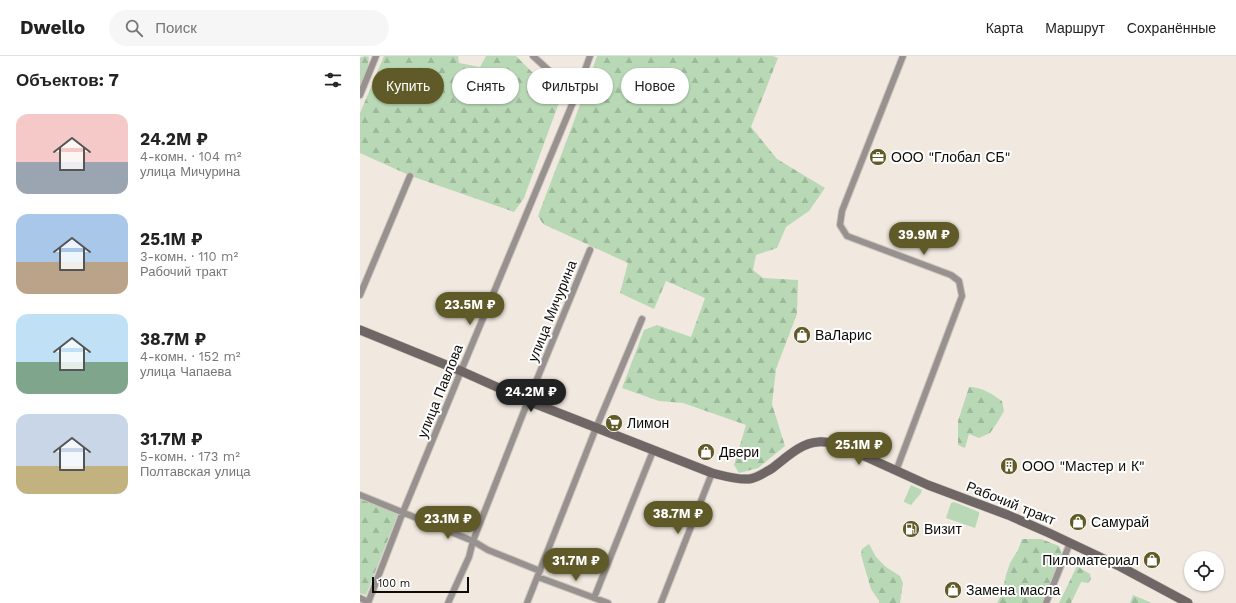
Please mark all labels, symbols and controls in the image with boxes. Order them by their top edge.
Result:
search box [109,10,389,46]
text: Dwello [20,16,85,39]
icon: search [123,17,145,39]
text: Поиск [155,19,197,37]
text: Карта [986,20,1023,36]
text: Маршрут [1045,20,1105,36]
text: Сохранённые [1127,20,1216,36]
chip: Купить [372,68,444,104]
chip: Снять [452,68,519,104]
chip: Фильтры [527,68,613,104]
chip: Новое [621,68,689,104]
icon: filters [322,69,344,91]
text: Объектов: 7 [16,70,119,90]
text: 24.2M ₽ [140,129,208,149]
icon: home [48,130,96,178]
office icon: ООО "Глобал СБ" [868,147,888,167]
text: 4-комн. · 104 m² [140,149,241,164]
place label: ООО "Глобал СБ" [891,149,1010,165]
text: улица Мичурина [140,164,240,179]
pin: 39.9M ₽ [887,222,961,256]
text: 39.9M ₽ [898,227,950,242]
text: 25.1M ₽ [140,229,203,249]
icon: home [48,230,96,278]
text: 3-комн. · 110 m² [140,249,238,264]
street label: улица Мичурина [524,258,580,364]
text: Рабочий тракт [140,264,228,279]
pin: 23.5M ₽ [433,292,507,326]
text: 23.5M ₽ [444,297,496,312]
shop icon: ВаЛарис [792,325,812,345]
place label: ВаЛарис [815,327,872,343]
text: 38.7M ₽ [140,329,206,349]
icon: home [48,330,96,378]
street label: улица Павлова [414,342,466,440]
text: 4-комн. · 152 m² [140,349,241,364]
text: улица Чапаева [140,364,232,379]
pin: 24.2M ₽ [494,379,568,413]
text: 24.2M ₽ [505,384,557,399]
supermarket icon: Лимон [604,413,624,433]
place label: Лимон [627,415,669,431]
text: 31.7M ₽ [140,429,203,449]
icon: home [48,430,96,478]
pin: 25.1M ₽ [822,432,896,466]
text: 25.1M ₽ [835,437,883,452]
shop icon: Двери [696,442,716,462]
place label: Двери [719,444,759,460]
text: 5-комн. · 173 m² [140,449,240,464]
building icon: ООО "Мастер и К" [999,456,1019,476]
place label: ООО "Мастер и К" [1022,458,1145,474]
text: Полтавская улица [140,464,251,479]
street label: Рабочий тракт [964,478,1058,528]
pin: 38.7M ₽ [641,501,715,535]
pin: 23.1M ₽ [411,506,485,540]
text: 38.7M ₽ [653,506,703,521]
text: 23.1M ₽ [424,511,472,526]
shop icon: Самурай [1068,512,1088,532]
place label: Самурай [1091,514,1149,530]
fuel station icon: Визит [901,519,921,539]
place label: Визит [924,521,962,537]
pin: 31.7M ₽ [539,548,613,582]
shop icon: Пиломатериал [1142,550,1162,570]
map controls [1184,551,1224,591]
button: locate [1184,551,1224,591]
place label: Пиломатериал [1042,552,1139,568]
text: 31.7M ₽ [552,553,600,568]
scale bar [372,575,469,594]
text: 100 m [378,577,410,590]
shop icon: Замена масла [943,580,963,600]
place label: Замена масла [966,582,1061,598]

